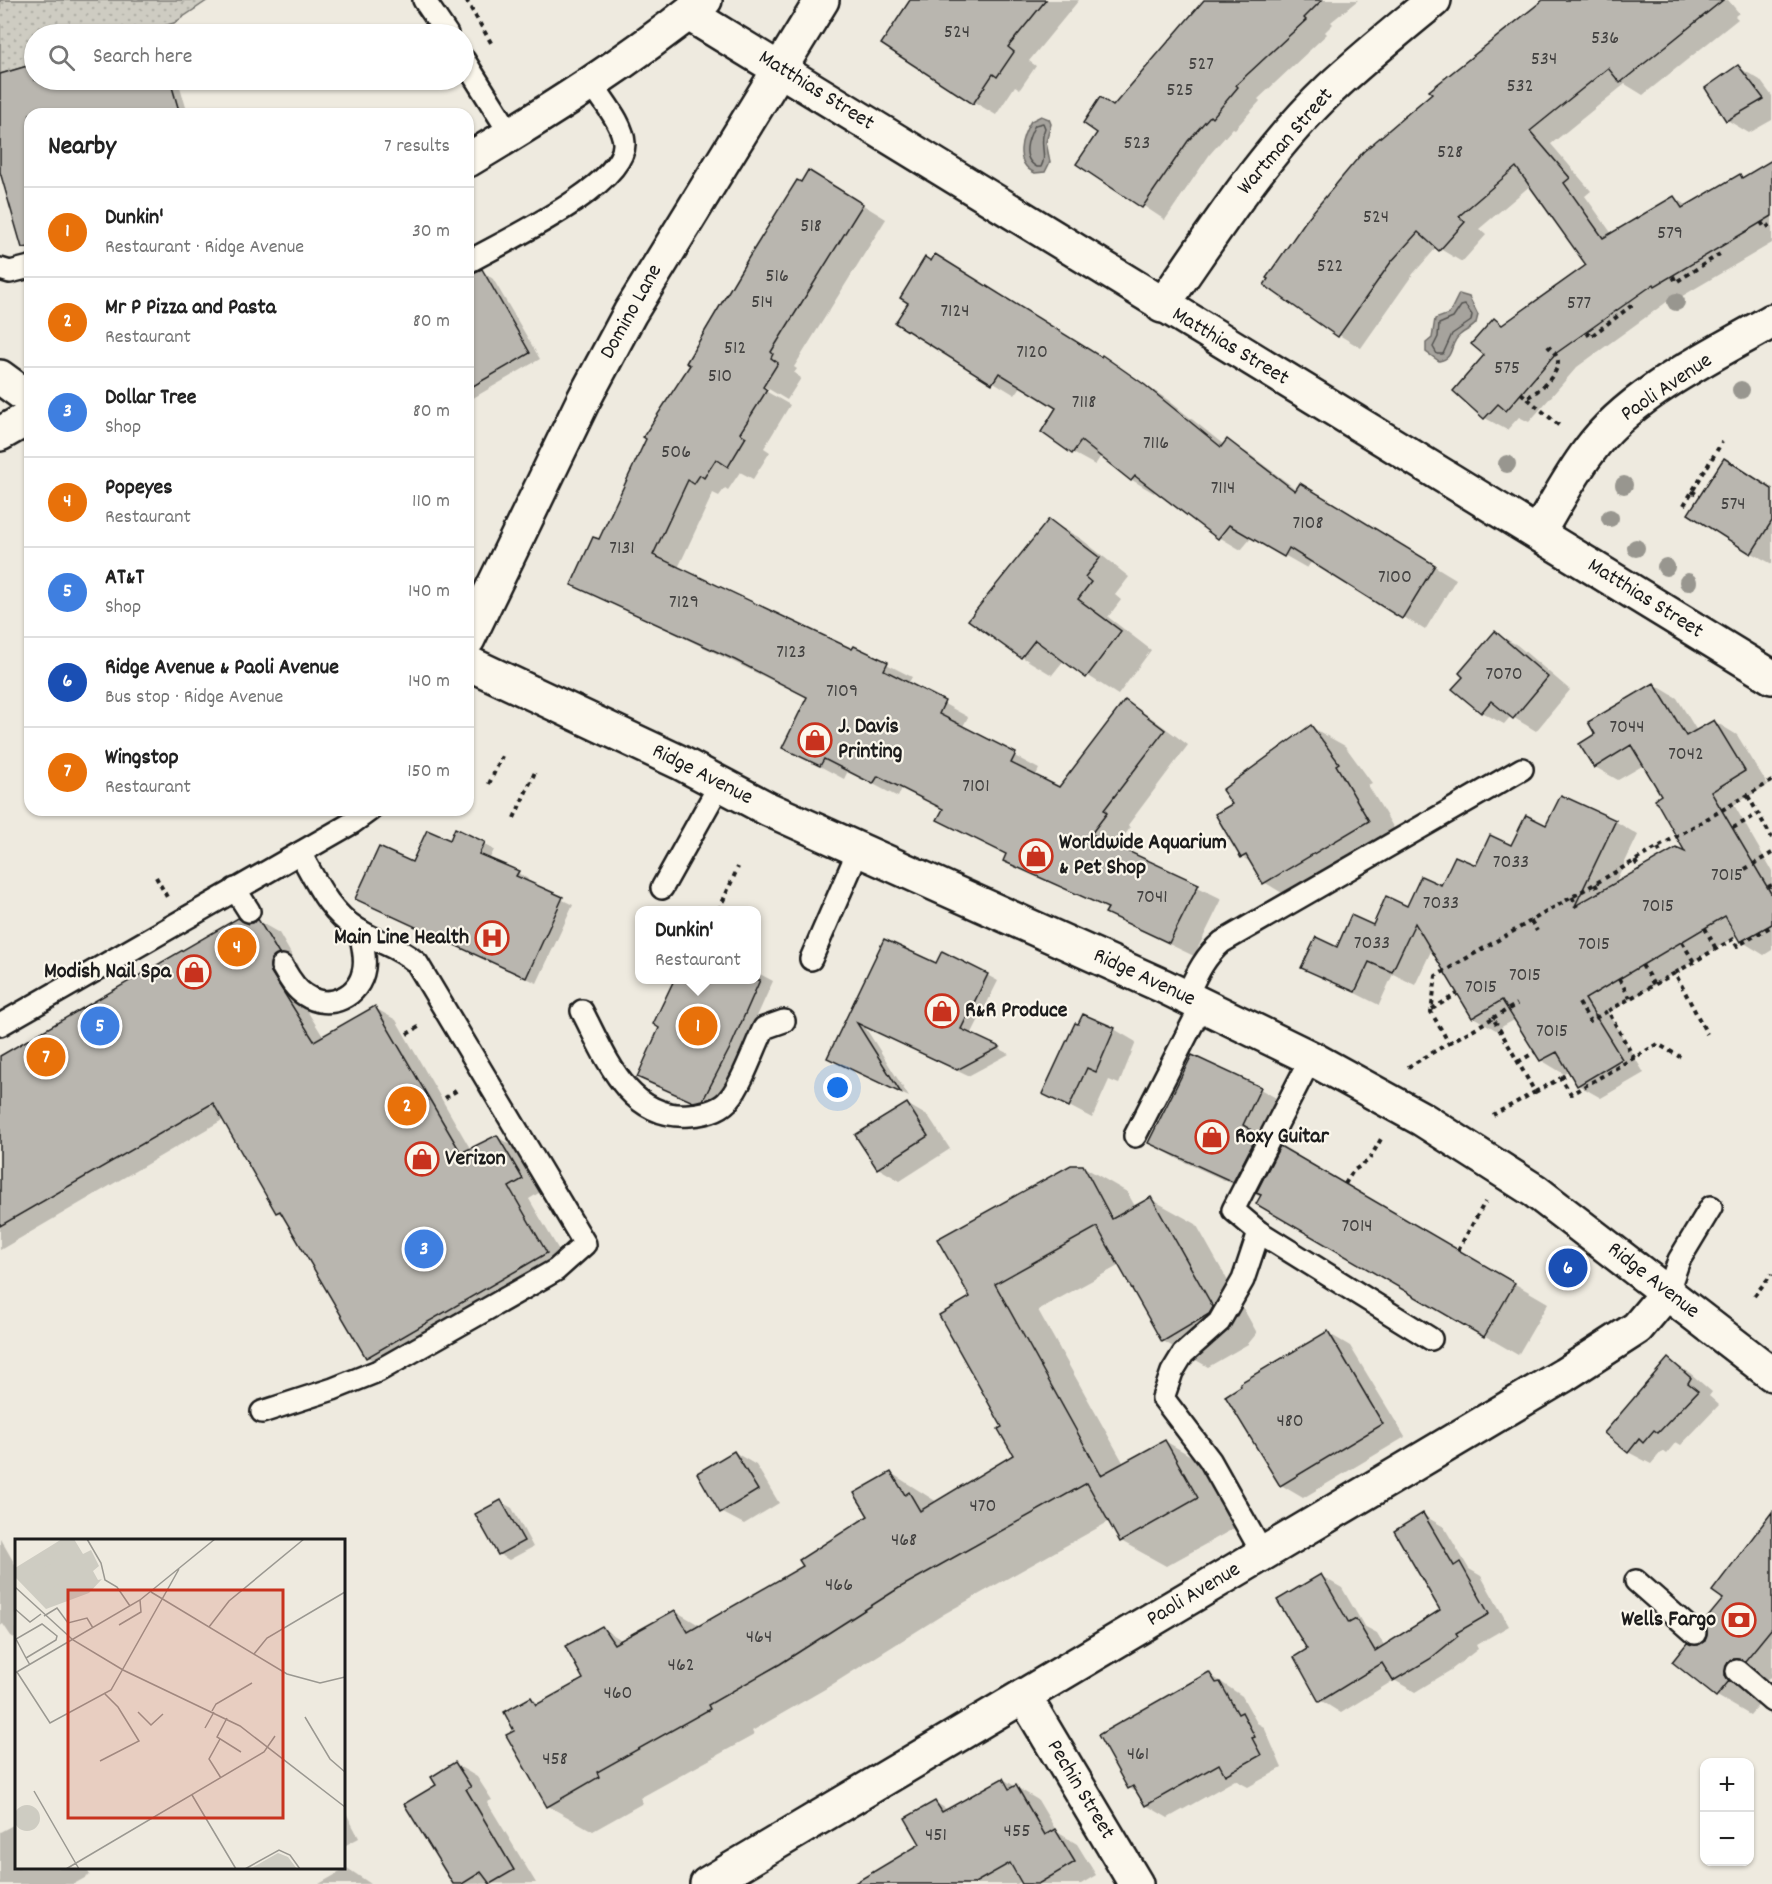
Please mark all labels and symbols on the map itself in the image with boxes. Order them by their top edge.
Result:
house number: 524 [944,19,970,47]
house number: 536 [1591,25,1619,53]
street label: Matthias Street [752,43,880,139]
house number: 534 [1531,46,1557,74]
house number: 527 [1188,51,1214,79]
house number: 532 [1507,73,1533,101]
house number: 525 [1166,77,1194,105]
street label: Wartman Street [1231,82,1341,202]
house number: 523 [1124,130,1150,158]
house number: 528 [1437,139,1463,167]
house number: 524 [1363,204,1389,232]
house number: 518 [800,213,822,241]
house number: 579 [1657,220,1683,248]
house number: 522 [1317,253,1343,281]
street label: Domino Lane [593,259,671,365]
house number: 516 [765,263,789,291]
house number: 514 [751,289,773,317]
house number: 577 [1567,290,1591,318]
house number: 7124 [940,298,970,326]
street label: Matthias Street [1166,300,1294,394]
house number: 512 [724,335,746,363]
house number: 7120 [1016,339,1048,367]
street label: Paoli Avenue [1615,346,1719,430]
house number: 575 [1494,355,1520,383]
house number: 510 [708,363,732,391]
house number: 7118 [1072,389,1096,417]
house number: 7116 [1143,430,1169,458]
house number: 506 [661,439,691,467]
house number: 7114 [1211,475,1235,503]
house number: 574 [1720,491,1746,519]
house number: 7108 [1293,510,1323,538]
house number: 7131 [609,535,635,563]
street label: Matthias Street [1581,551,1709,647]
house number: 7100 [1378,564,1412,592]
house number: 7129 [669,589,699,617]
house number: 7123 [776,639,806,667]
house number: 7070 [1485,661,1523,689]
house number: 7109 [826,678,858,706]
place label: J. Davis Printing [838,712,903,768]
house number: 7044 [1609,714,1645,742]
shop icon: J. Davis Printing [797,722,833,758]
street label: Ridge Avenue [646,736,758,814]
house number: 7042 [1668,741,1704,769]
house number: 7101 [962,773,990,801]
place label: Worldwide Aquarium & Pet Shop [1059,828,1227,884]
shop icon: Worldwide Aquarium & Pet Shop [1018,838,1054,874]
house number: 7033 [1493,849,1529,877]
house number: 7015 [1711,862,1743,890]
house number: 7041 [1136,884,1168,912]
house number: 7033 [1423,890,1459,918]
house number: 7015 [1642,893,1674,921]
hospital icon: Main Line Health [474,920,510,956]
place label: Main Line Health [334,923,469,954]
pin: 4 [218,924,256,970]
house number: 7033 [1354,930,1390,958]
house number: 7015 [1578,931,1610,959]
street label: Ridge Avenue [1088,941,1200,1015]
shop icon: Modish Nail Spa [176,954,212,990]
place label: Modish Nail Spa [44,957,172,988]
house number: 7015 [1509,962,1541,990]
house number: 7015 [1465,974,1497,1002]
shop icon: R&R Produce [924,993,960,1029]
place label: R&R Produce [965,996,1068,1027]
pin: 5 [80,1004,120,1048]
pin: 1 [678,1004,718,1048]
house number: 7015 [1536,1018,1568,1046]
pin: 7 [26,1034,66,1080]
your location [823,1073,852,1102]
pin: 2 [388,1084,426,1128]
shop icon: Roxy Guitar [1194,1119,1230,1155]
place label: Roxy Guitar [1235,1122,1330,1153]
shop icon: Verizon [404,1141,440,1177]
place label: Verizon [445,1144,506,1175]
house number: 7014 [1341,1213,1373,1241]
pin: 3 [404,1226,444,1272]
street label: Ridge Avenue [1600,1235,1706,1327]
pin: 6 [1548,1246,1588,1290]
house number: 480 [1276,1408,1304,1436]
house number: 470 [970,1493,996,1521]
house number: 468 [891,1527,917,1555]
inset map [15,1539,345,1869]
street label: Paoli Avenue [1141,1555,1247,1635]
house number: 466 [825,1572,853,1600]
bank icon: Wells Fargo [1721,1602,1757,1638]
place label: Wells Fargo [1621,1605,1716,1636]
house number: 464 [746,1624,772,1652]
house number: 462 [668,1652,694,1680]
house number: 460 [604,1680,633,1708]
street label: Pechin Street [1038,1734,1122,1846]
house number: 461 [1127,1741,1149,1769]
house number: 458 [542,1746,568,1774]
house number: 455 [1004,1818,1030,1846]
house number: 451 [925,1822,947,1850]

